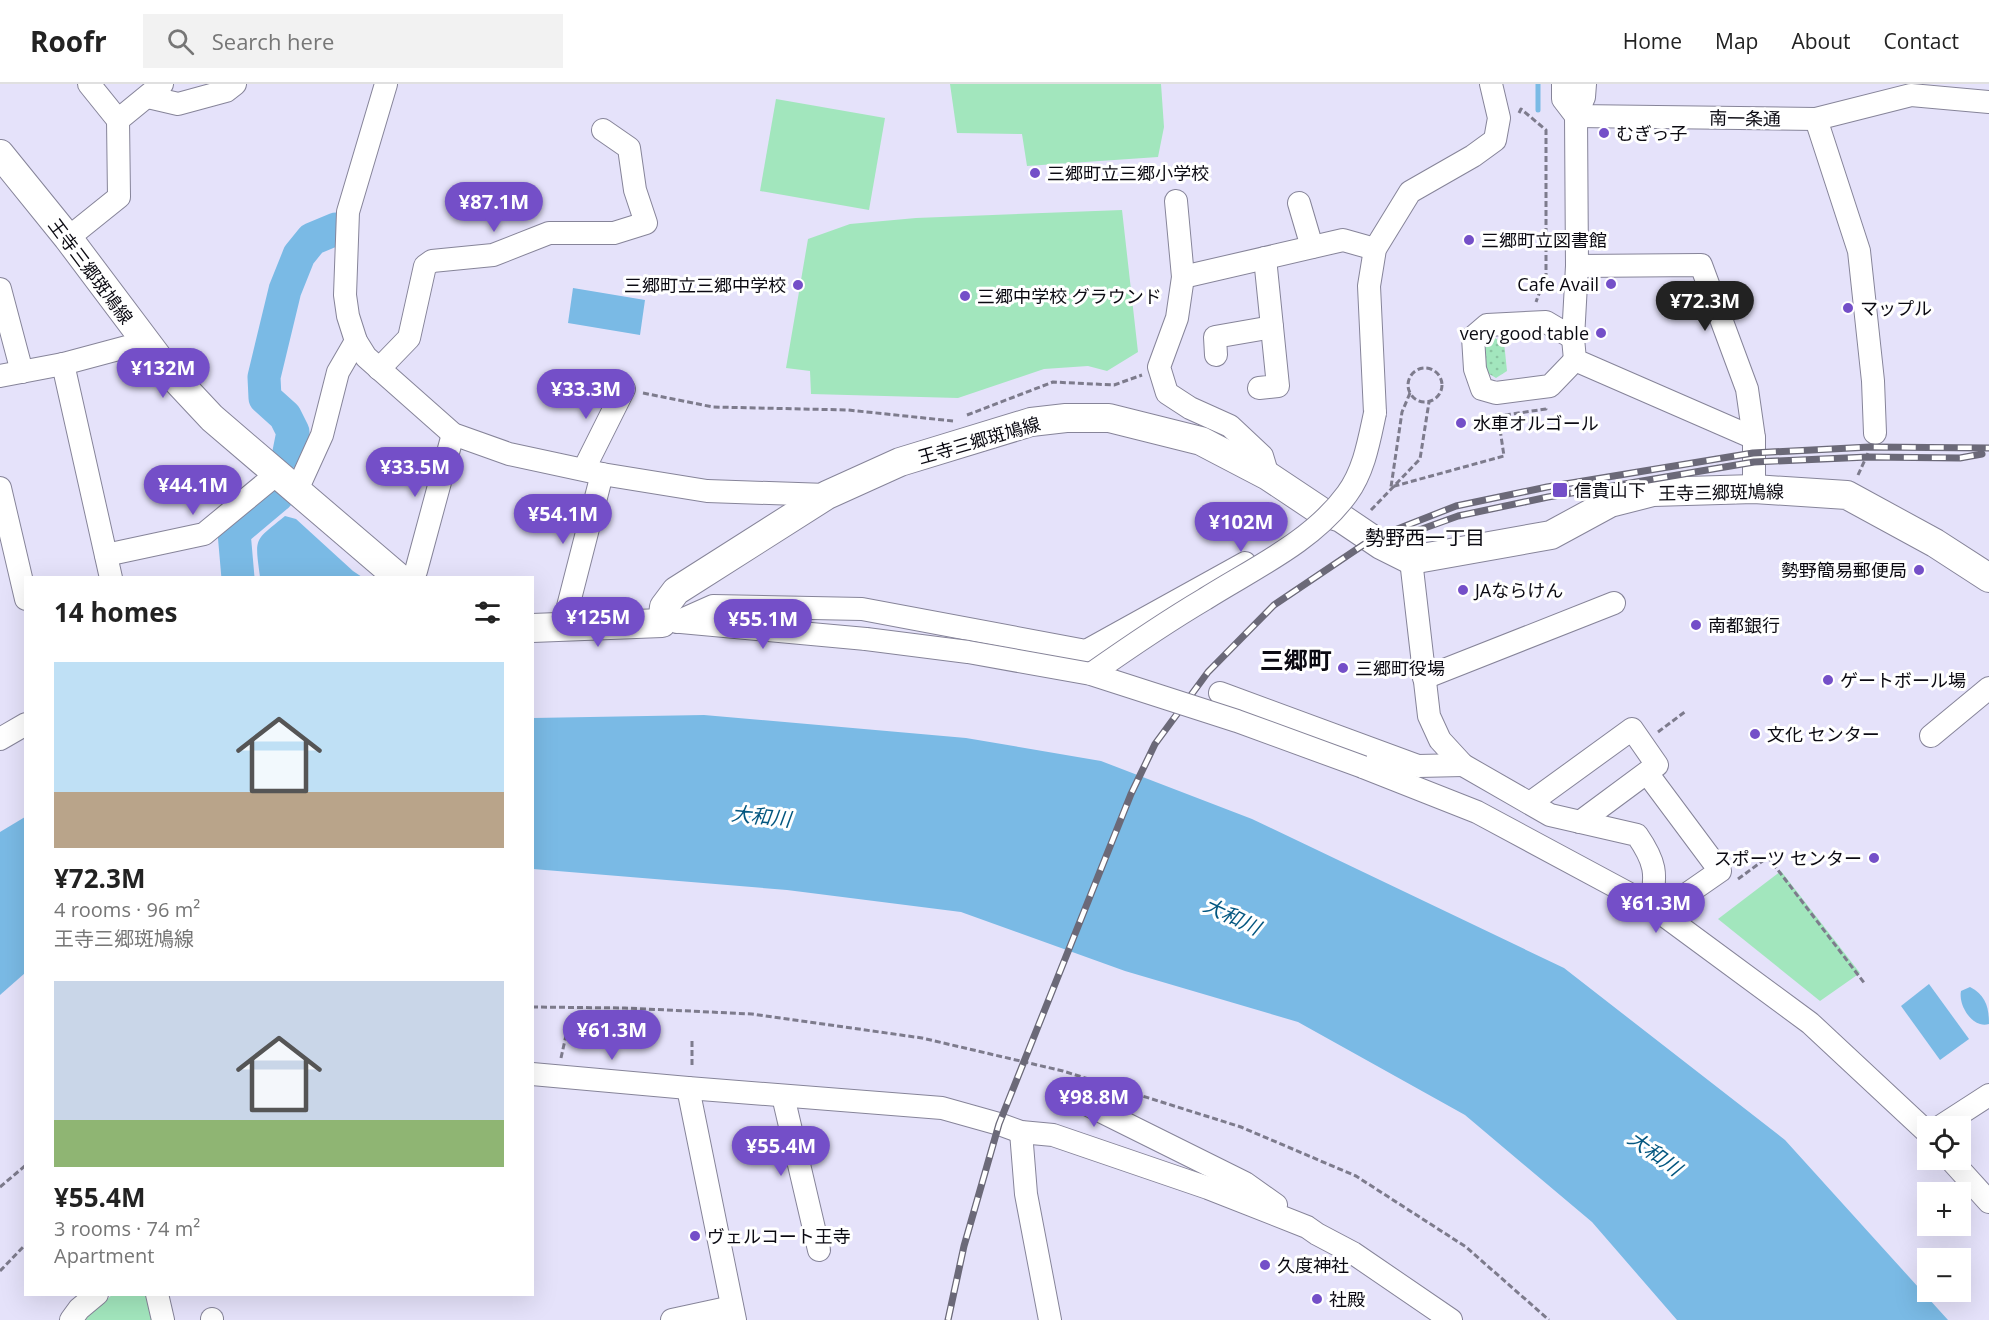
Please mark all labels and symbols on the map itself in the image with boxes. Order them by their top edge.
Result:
street label: 南一条通 [1709,105,1781,131]
place label: むぎっ子 [1616,121,1687,145]
marker: むぎっ子 [1597,126,1611,140]
place label: 三郷町立三郷小学校 [1047,161,1209,185]
marker: 三郷町立三郷小学校 [1028,166,1042,180]
pin: ¥87.1M [445,182,543,233]
street label: 王寺三郷斑鳩線 [44,213,138,329]
place label: 三郷町立図書館 [1481,228,1607,252]
marker: 三郷町立図書館 [1462,233,1476,247]
place label: Cafe Avail [1517,272,1599,296]
place label: 三郷町立三郷中学校 [624,273,786,297]
marker: Cafe Avail [1604,277,1618,291]
marker: 三郷町立三郷中学校 [791,278,805,292]
pin: ¥72.3M [1656,281,1754,332]
place label: 三郷中学校 グラウンド [977,284,1162,308]
marker: 三郷中学校 グラウンド [958,289,972,303]
place label: マップル [1860,296,1932,320]
marker: マップル [1841,301,1855,315]
place label: very good table [1460,321,1589,345]
marker: very good table [1594,326,1608,340]
pin: ¥132M [121,348,205,399]
pin: ¥33.3M [537,369,635,420]
street label: 王寺三郷斑鳩線 [915,411,1043,469]
place label: 水車オルゴール [1473,411,1599,435]
marker: 水車オルゴール [1454,416,1468,430]
pin: ¥33.5M [366,447,464,498]
pin: ¥44.1M [144,465,242,516]
place label: 信貴山下 [1574,478,1646,502]
street label: 王寺三郷斑鳩線 [1658,479,1784,505]
marker: 信貴山下 [1551,481,1569,499]
pin: ¥54.1M [514,494,612,545]
pin: ¥102M [1199,502,1283,553]
district label: 勢野西一丁目 [1365,524,1485,551]
place label: 勢野簡易郵便局 [1781,558,1907,582]
marker: 勢野簡易郵便局 [1912,563,1926,577]
place label: JAならけん [1473,578,1563,602]
marker: JAならけん [1456,583,1470,597]
pin: ¥125M [556,597,640,648]
pin: ¥55.1M [714,599,812,650]
place label: 南都銀行 [1708,613,1780,637]
marker: 南都銀行 [1689,618,1703,632]
district label: 三郷町 [1260,643,1332,676]
place label: 三郷町役場 [1355,656,1445,680]
marker: 三郷町役場 [1336,661,1350,675]
place label: ゲートボール場 [1840,668,1966,692]
marker: ゲートボール場 [1821,673,1835,687]
place label: 文化 センター [1767,722,1880,746]
marker: 文化 センター [1748,727,1762,741]
water label: 大和川 [730,799,794,833]
place label: スポーツ センター [1714,846,1862,870]
marker: スポーツ センター [1867,851,1881,865]
pin: ¥61.3M [1607,883,1705,934]
water label: 大和川 [1199,891,1267,942]
pin: ¥61.3M [563,1010,661,1061]
pin: ¥98.8M [1045,1077,1143,1128]
water label: 大和川 [1623,1124,1689,1183]
pin: ¥55.4M [732,1126,830,1177]
place label: ヴェルコート王寺 [707,1224,851,1248]
marker: ヴェルコート王寺 [688,1229,702,1243]
place label: 久度神社 [1277,1253,1349,1277]
marker: 久度神社 [1258,1258,1272,1272]
place label: 社殿 [1329,1287,1365,1311]
marker: 社殿 [1310,1292,1324,1306]

